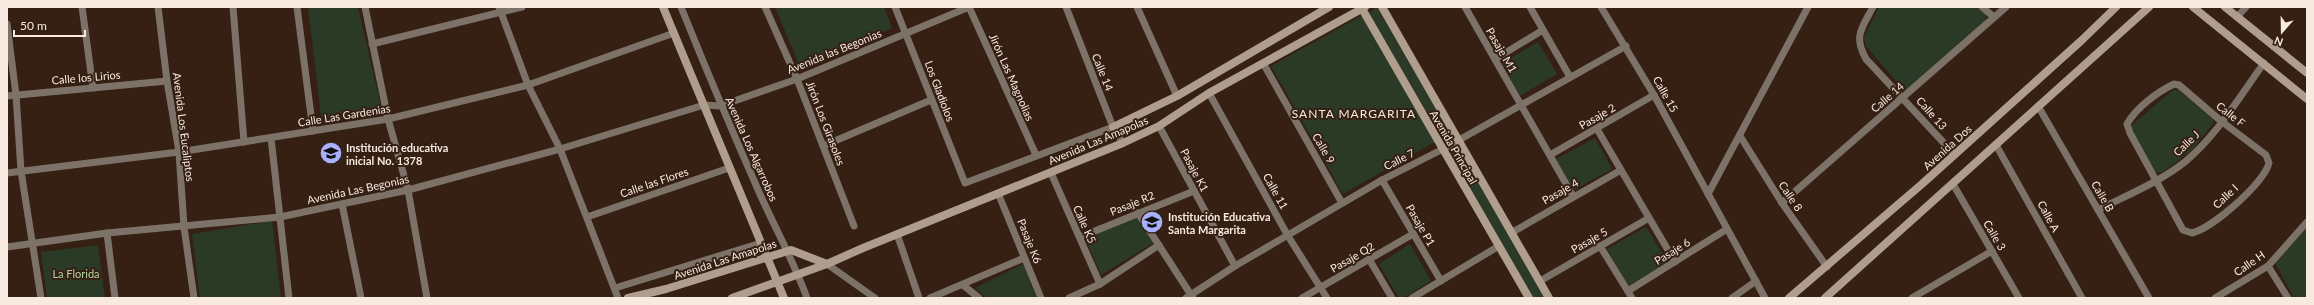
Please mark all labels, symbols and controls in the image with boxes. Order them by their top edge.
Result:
scale bar [14,12,85,38]
north arrow [2262,12,2302,52]
text: 50 m [20,18,47,33]
street label: Pasaje M1 [1484,25,1520,75]
street label: Avenida las Begonias [785,26,883,76]
street label: Jirón Las Magnolias [987,31,1037,123]
text: N [2272,34,2285,49]
street label: Calle 14 [1090,51,1117,93]
street label: Los Gladiolos [923,59,958,123]
street label: Calle los Lirios [51,67,121,86]
street label: Avenida Los Eucaliptos [171,72,197,183]
street label: Calle 15 [1651,74,1681,114]
street label: Jirón Los Girasoles [804,79,848,167]
street label: Calle 14 [1868,79,1907,115]
street label: Calle 13 [1914,94,1950,132]
street label: Avenida Los Algarrobos [723,95,781,203]
street label: Calle F [2214,99,2248,129]
street label: Pasaje 2 [1577,100,1617,132]
street label: Calle Las Gardenias [297,101,391,129]
district label: SANTA MARGARITA [1292,106,1416,121]
street label: Avenida Principal [1428,108,1480,186]
street label: Avenida Las Amapolas [1046,113,1150,167]
street label: Avenida Dos [1920,122,1974,172]
street label: Calle J [2170,128,2202,158]
street label: Calle 9 [1310,130,1338,166]
school or university icon: Institución educativa inicial No. 1378 [318,140,344,166]
place label: Institución educativa inicial No. 1378 [346,141,448,167]
street label: Pasaje K1 [1178,146,1212,194]
street label: Calle 7 [1381,146,1417,172]
street label: Calle las Flores [618,164,690,200]
street label: Calle 11 [1261,171,1291,211]
street label: Avenida Las Begonias [306,172,410,206]
street label: Pasaje 4 [1540,175,1581,207]
street label: Calle B [2089,178,2117,214]
street label: Calle 8 [1776,179,1806,213]
street label: Calle I [2210,181,2240,211]
street label: Pasaje R2 [1108,188,1156,218]
street label: Calle A [2035,198,2063,234]
street label: Pasaje P1 [1404,202,1438,248]
street label: Calle K5 [1071,203,1099,245]
school or university icon: Institución Educativa Santa Margarita [1139,209,1165,235]
place label: Institución Educativa Santa Margarita [1168,210,1271,236]
street label: Pasaje K6 [1015,217,1045,265]
street label: Calle 3 [1981,217,2009,253]
street label: Pasaje 5 [1569,224,1609,256]
street label: Pasaje 6 [1652,235,1692,267]
street label: Avenida Las Amapolas [672,236,778,282]
street label: Pasaje Q2 [1328,239,1376,275]
street label: Calle H [2231,248,2267,278]
park label: La Florida [52,267,100,280]

